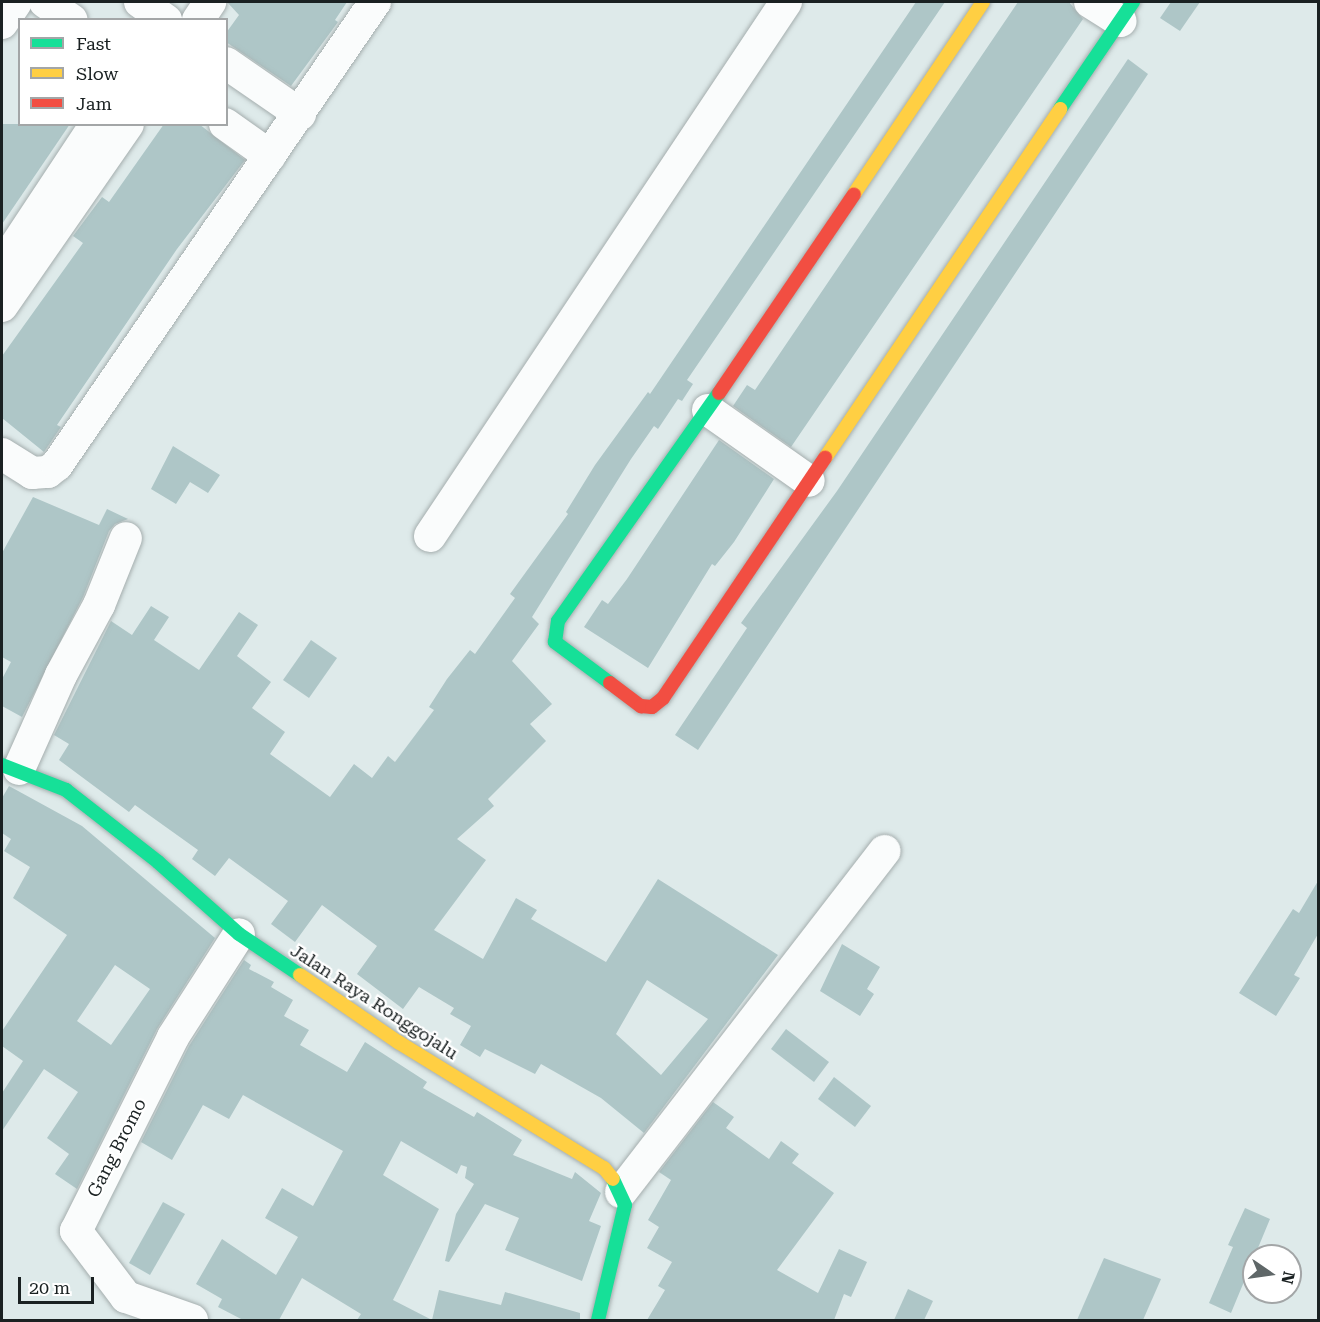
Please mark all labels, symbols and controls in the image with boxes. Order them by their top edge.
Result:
legend [18,18,228,126]
text: Fast [76,33,111,54]
text: Slow [76,63,118,84]
text: Jam [76,93,112,114]
street label: Jalan Raya Ronggojalu [286,940,462,1064]
street label: Gang Bromo [83,1095,151,1201]
north arrow [1242,1244,1302,1304]
scale bar [21,1265,98,1303]
text: N [1277,1270,1299,1286]
text: 20 m [29,1277,70,1298]

